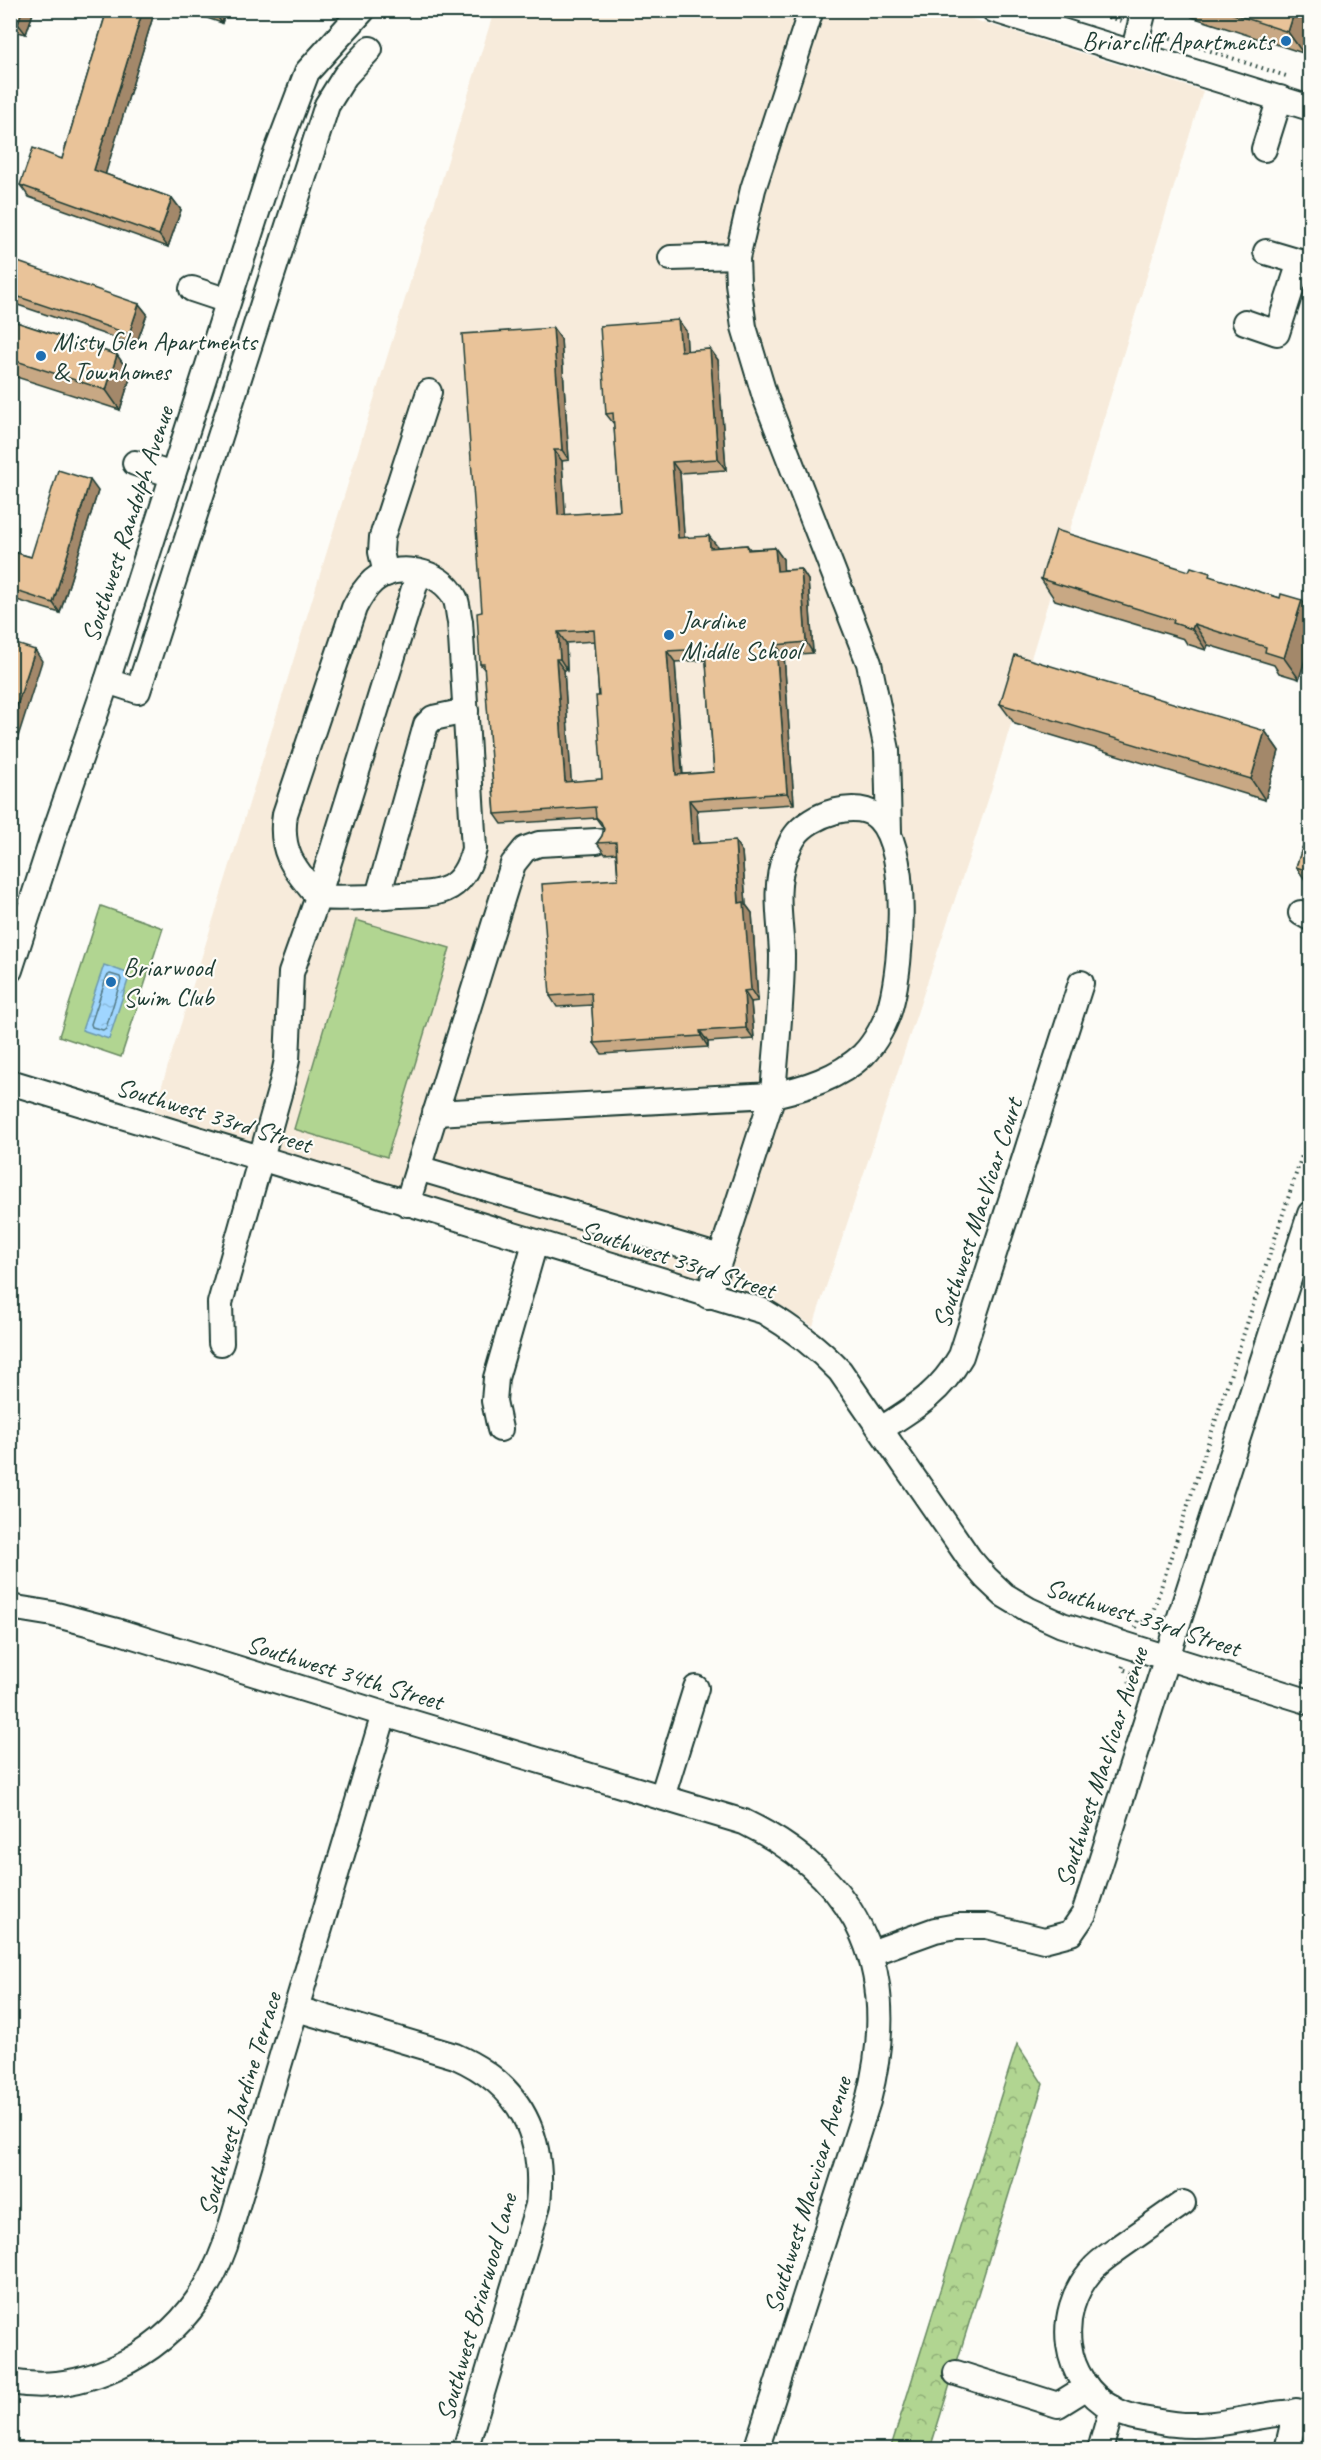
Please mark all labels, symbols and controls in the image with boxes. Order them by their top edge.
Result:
place label: Briarcliff Apartments [1082,25,1276,58]
marker: Briarcliff Apartments [1279,34,1293,48]
place label: Misty Glen Apartments & Townhomes [53,325,259,388]
marker: Misty Glen Apartments & Townhomes [34,349,48,363]
street label: Southwest Randolph Avenue [74,401,182,646]
place label: Jardine Middle School [679,604,805,667]
marker: Jardine Middle School [662,628,676,642]
place label: Briarwood Swim Club [123,951,216,1014]
marker: Briarwood Swim Club [104,975,118,989]
street label: Southwest 33rd Street [112,1070,318,1162]
street label: Southwest MacVicar Court [925,1092,1031,1332]
street label: Southwest 33rd Street [576,1212,782,1307]
street label: Southwest 33rd Street [1041,1570,1247,1665]
street label: Southwest 34th Street [243,1627,449,1719]
street label: Southwest MacVicar Avenue [1047,1642,1156,1891]
street label: Southwest Jardine Terrace [190,1987,290,2220]
street label: Southwest Macvicar Avenue [756,2071,860,2317]
street label: Southwest Briarwood Lane [428,2188,525,2425]

